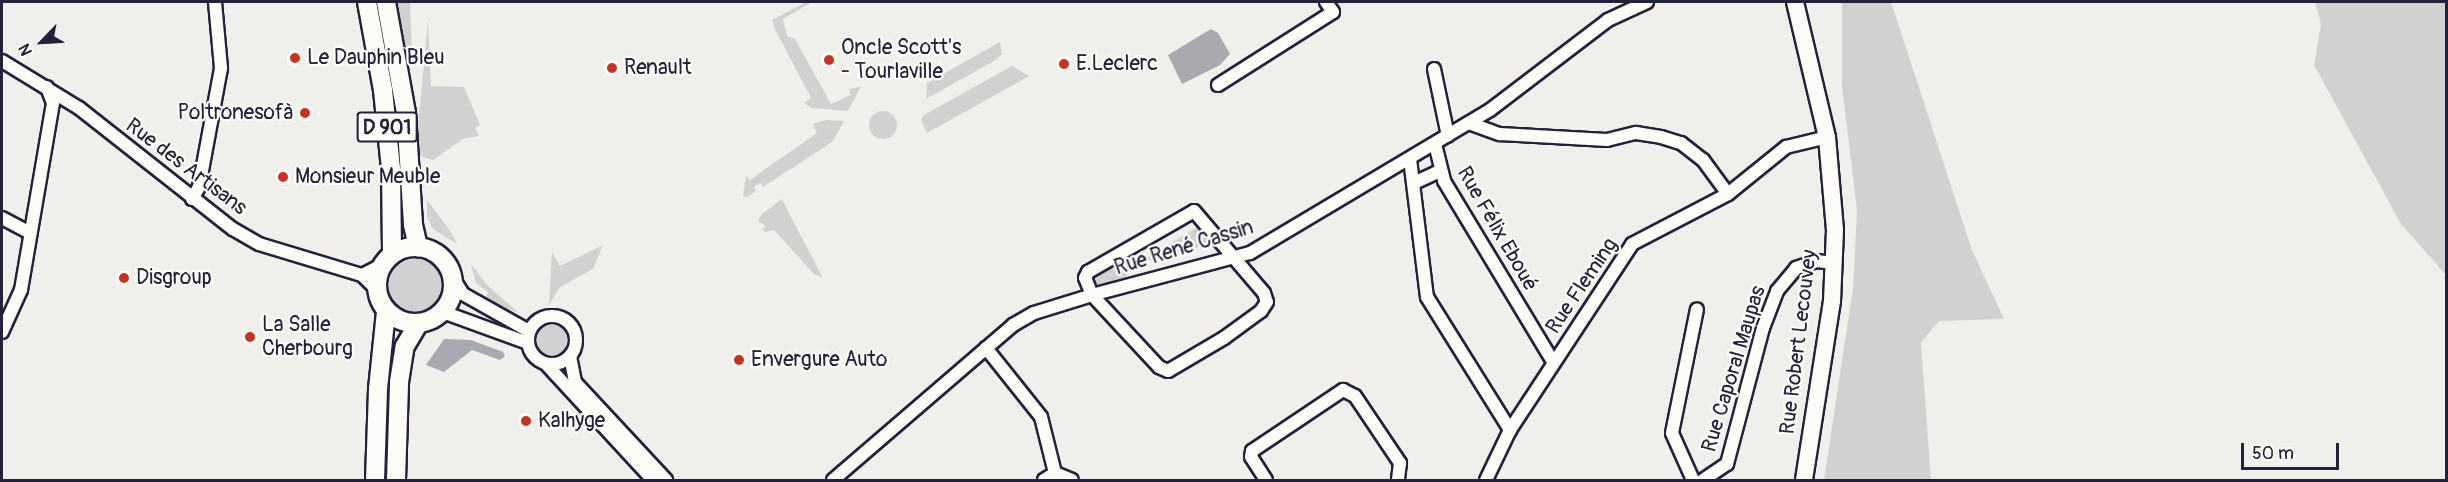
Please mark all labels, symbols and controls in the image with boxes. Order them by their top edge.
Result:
north arrow [12,12,72,72]
place label: Oncle Scott's - Tourlaville [841,35,961,85]
text: N [14,40,37,59]
place label: Le Dauphin Bleu [307,45,445,71]
marker: Le Dauphin Bleu [288,51,302,65]
place label: E.Leclerc [1076,51,1158,77]
marker: Oncle Scott's - Tourlaville [822,53,836,67]
place label: Renault [624,55,691,81]
marker: E.Leclerc [1057,57,1071,71]
marker: Renault [605,61,619,75]
place label: Poltronesofà [178,100,293,126]
marker: Poltronesofà [298,106,312,120]
road number: D 901 [356,110,418,144]
street label: Rue des Artisans [120,113,252,221]
street label: Rue Félix Eboué [1451,162,1543,296]
place label: Monsieur Meuble [295,164,440,190]
marker: Monsieur Meuble [276,170,290,184]
street label: Rue René Cassin [1111,215,1257,281]
street label: Rue Fleming [1541,233,1623,339]
street label: Rue Robert Lecouvey [1775,248,1823,436]
place label: Disgroup [136,265,212,291]
marker: Disgroup [117,271,131,285]
street label: Rue Caporal Maupas [1697,283,1771,455]
place label: La Salle Cherbourg [262,312,353,362]
marker: La Salle Cherbourg [243,330,257,344]
place label: Envergure Auto [751,347,887,373]
marker: Envergure Auto [732,353,746,367]
place label: Kalhyge [538,408,605,434]
marker: Kalhyge [519,414,533,428]
scale bar [2244,431,2342,469]
text: 50 m [2252,442,2294,465]

